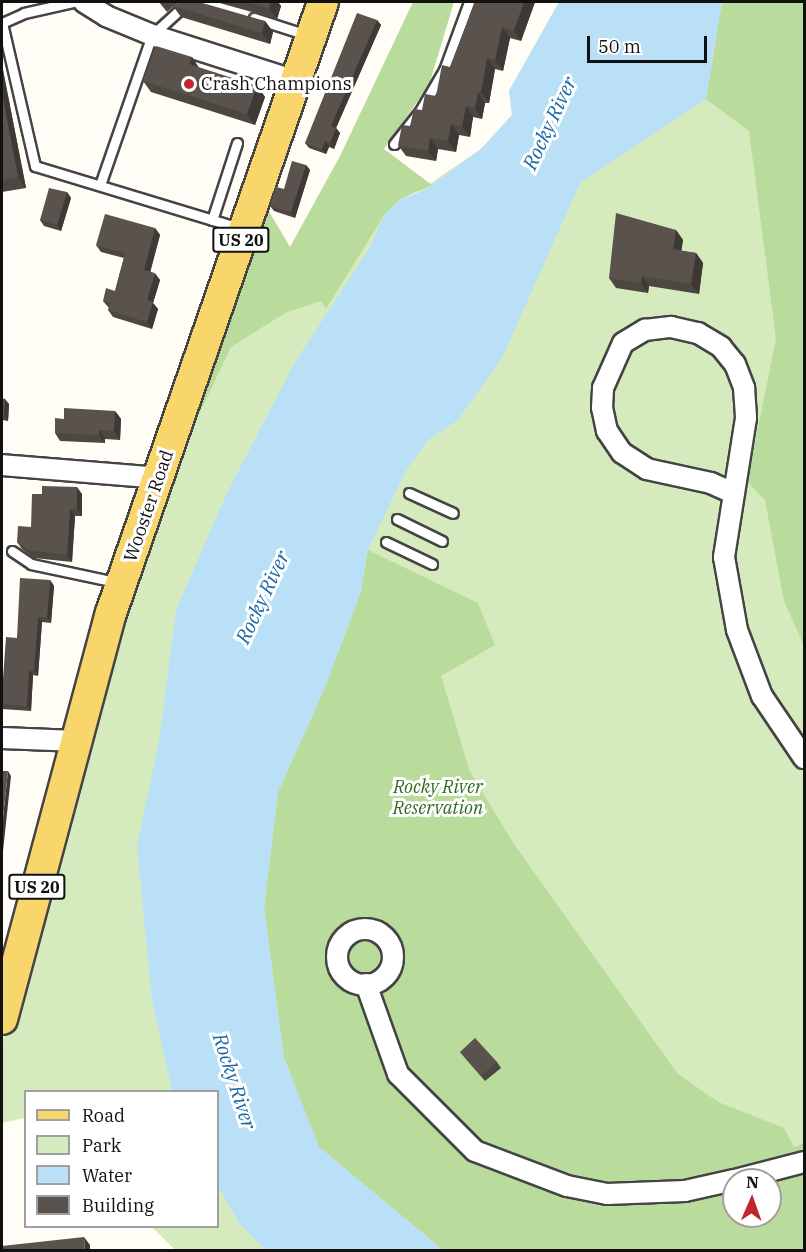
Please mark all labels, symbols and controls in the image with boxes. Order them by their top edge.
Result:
scale bar [590,24,710,62]
text: 50 m [598,35,641,58]
place label: Crash Champions [201,73,351,95]
water label: Rocky River [517,73,581,173]
marker: Crash Champions [182,77,196,91]
road number: US 20 [211,227,271,253]
street label: Wooster Road [120,447,178,565]
water label: Rocky River [230,547,294,647]
park label: Rocky River Reservation [393,777,483,820]
road number: US 20 [7,874,67,900]
water label: Rocky River [208,1030,262,1132]
legend [24,1090,219,1228]
text: Road [82,1104,125,1127]
text: Park [82,1134,121,1157]
text: Water [82,1164,132,1187]
north arrow [722,1168,782,1228]
text: N [746,1172,759,1192]
text: Building [82,1194,154,1217]

